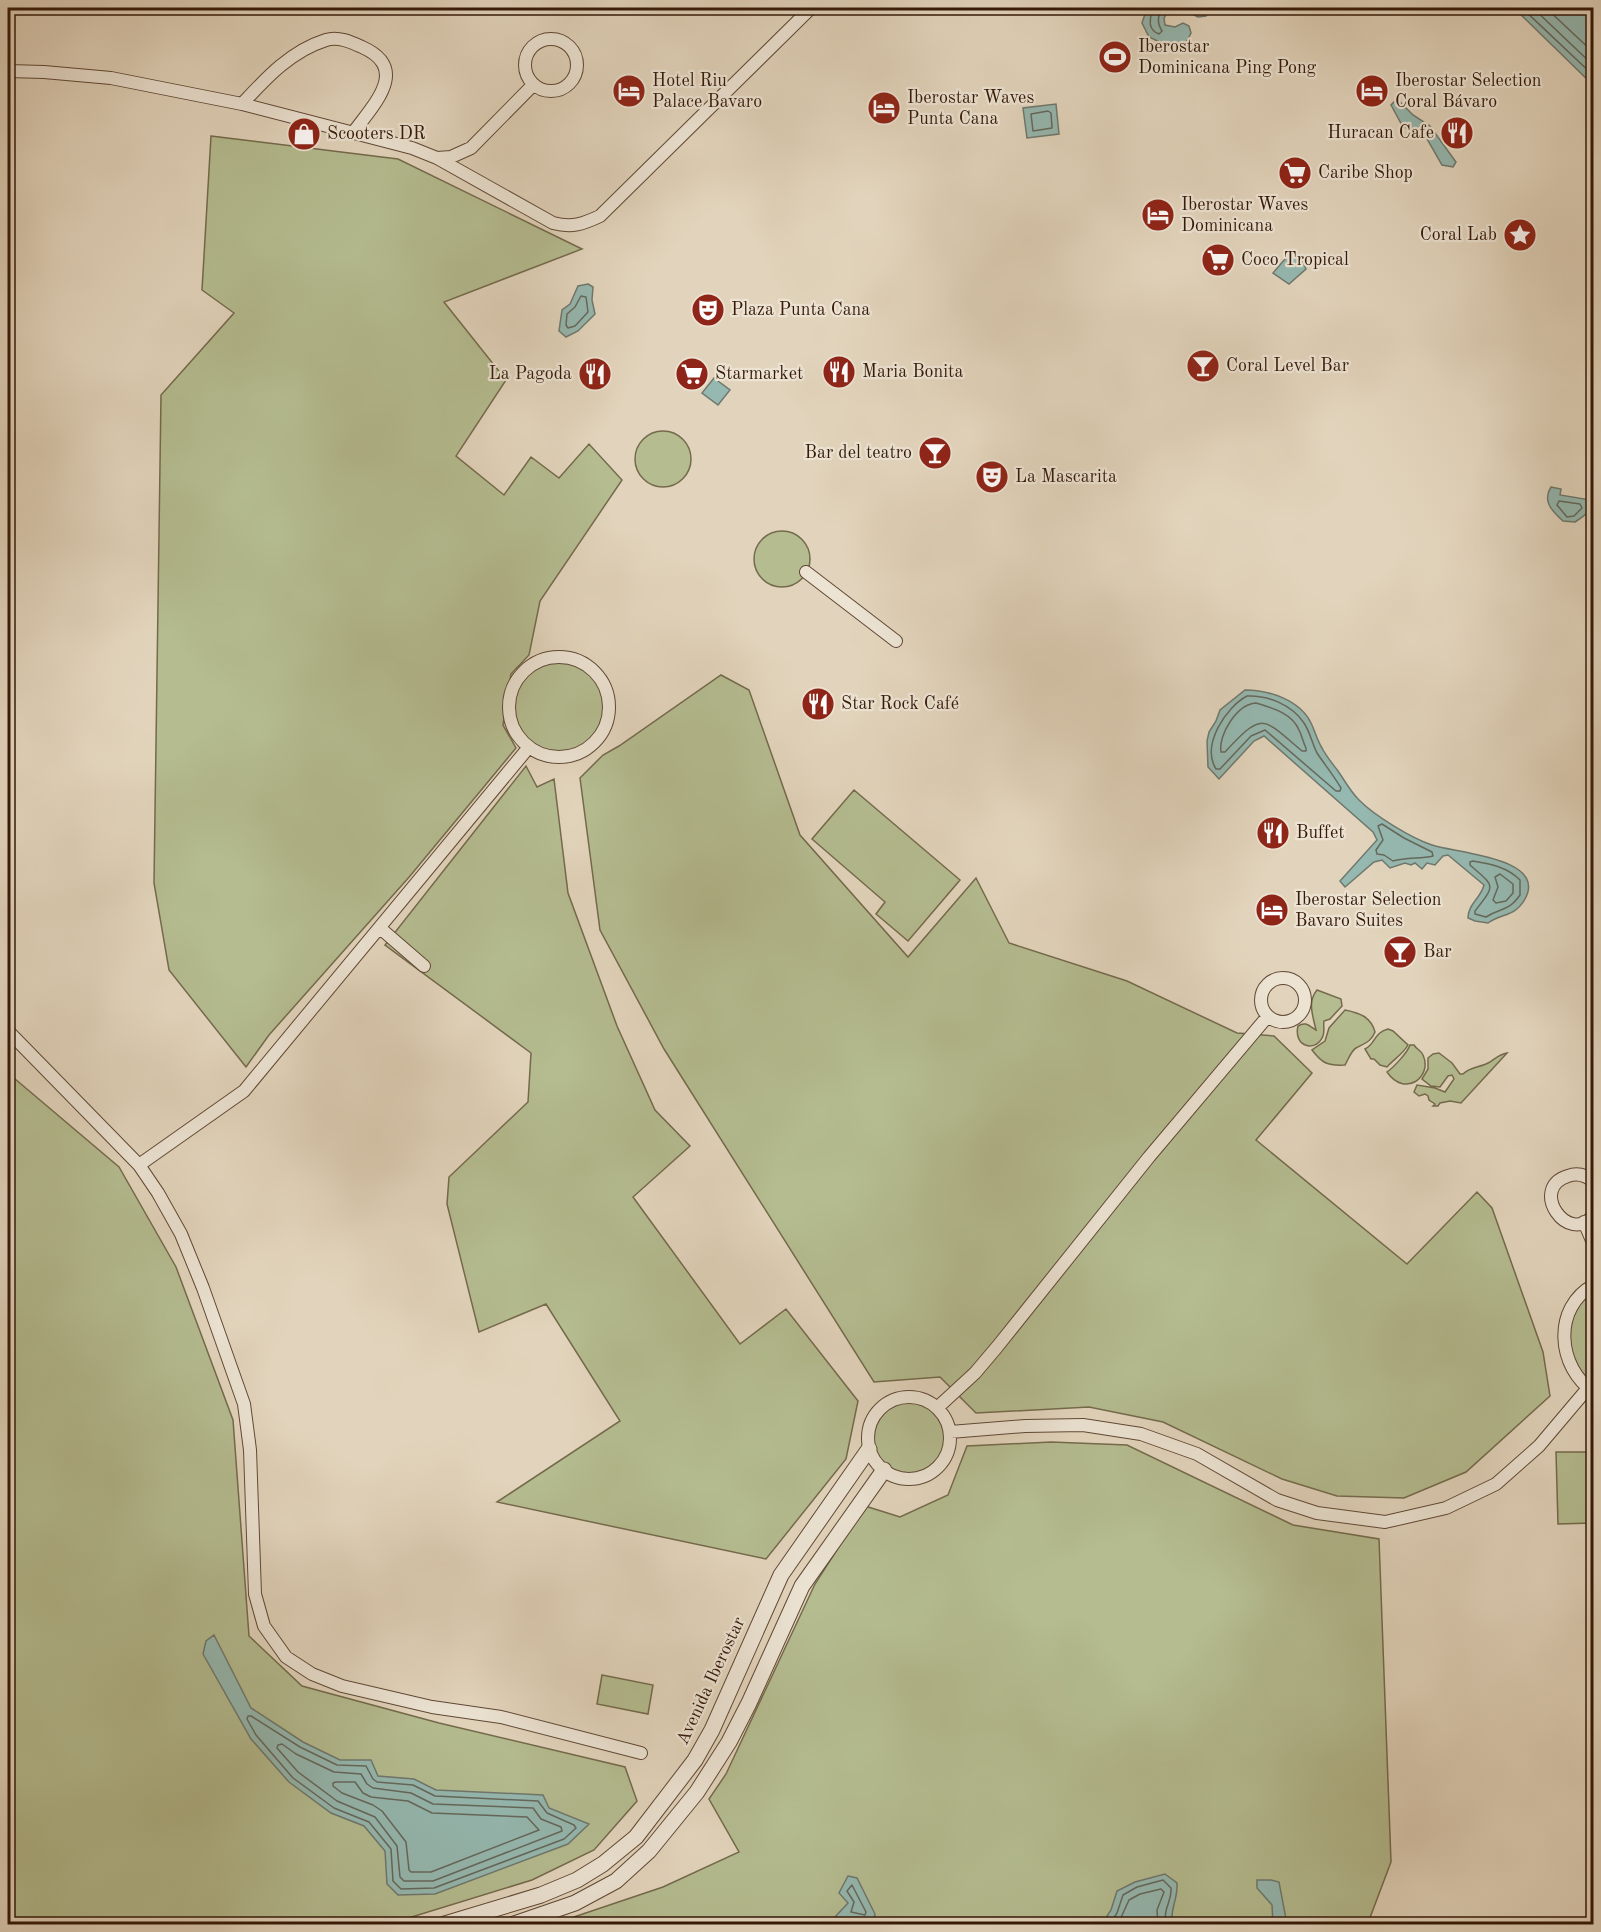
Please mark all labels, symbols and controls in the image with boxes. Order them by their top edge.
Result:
place label: Iberostar Dominicana Ping Pong [1138,38,1317,77]
sports icon: Iberostar Dominicana Ping Pong [1097,39,1133,75]
place label: Hotel Riu Palace Bavaro [652,72,762,111]
place label: Iberostar Selection Coral Bávaro [1395,72,1542,111]
hotel icon: Hotel Riu Palace Bavaro [611,73,647,109]
hotel icon: Iberostar Selection Coral Bávaro [1354,73,1390,109]
place label: Iberostar Waves Punta Cana [907,89,1034,128]
hotel icon: Iberostar Waves Punta Cana [866,90,902,126]
restaurant icon: Huracan Cafe [1439,115,1475,151]
shop icon: Scooters DR [286,116,322,152]
place label: Huracan Cafe [1327,124,1434,142]
place label: Scooters DR [327,125,426,143]
supermarket icon: Caribe Shop [1277,155,1313,191]
place label: Caribe Shop [1318,164,1413,182]
place label: Iberostar Waves Dominicana [1181,196,1308,235]
hotel icon: Iberostar Waves Dominicana [1140,197,1176,233]
place icon: Coral Lab [1502,217,1538,253]
place label: Coral Lab [1420,226,1497,244]
supermarket icon: Coco Tropical [1200,242,1236,278]
place label: Coco Tropical [1241,251,1349,269]
theatre icon: Plaza Punta Cana [690,292,726,328]
place label: Plaza Punta Cana [731,301,870,319]
bar icon: Coral Level Bar [1185,348,1221,384]
restaurant icon: Maria Bonita [821,354,857,390]
restaurant icon: La Pagoda [577,356,613,392]
supermarket icon: Starmarket [674,356,710,392]
place label: Coral Level Bar [1226,357,1350,375]
place label: Maria Bonita [862,363,963,381]
place label: La Pagoda [489,365,572,383]
place label: Starmarket [715,365,803,383]
bar icon: Bar del teatro [917,435,953,471]
place label: Bar del teatro [805,444,912,462]
theatre icon: La Mascarita [974,459,1010,495]
place label: La Mascarita [1015,468,1117,486]
restaurant icon: Star Rock Café [800,686,836,722]
place label: Star Rock Café [841,695,959,713]
restaurant icon: Buffet [1255,815,1291,851]
place label: Buffet [1296,824,1345,842]
place label: Iberostar Selection Bavaro Suites [1295,891,1442,930]
hotel icon: Iberostar Selection Bavaro Suites [1254,892,1290,928]
bar icon: Bar [1382,934,1418,970]
place label: Bar [1423,943,1452,961]
street label: Avenida Iberostar [674,1614,749,1748]

